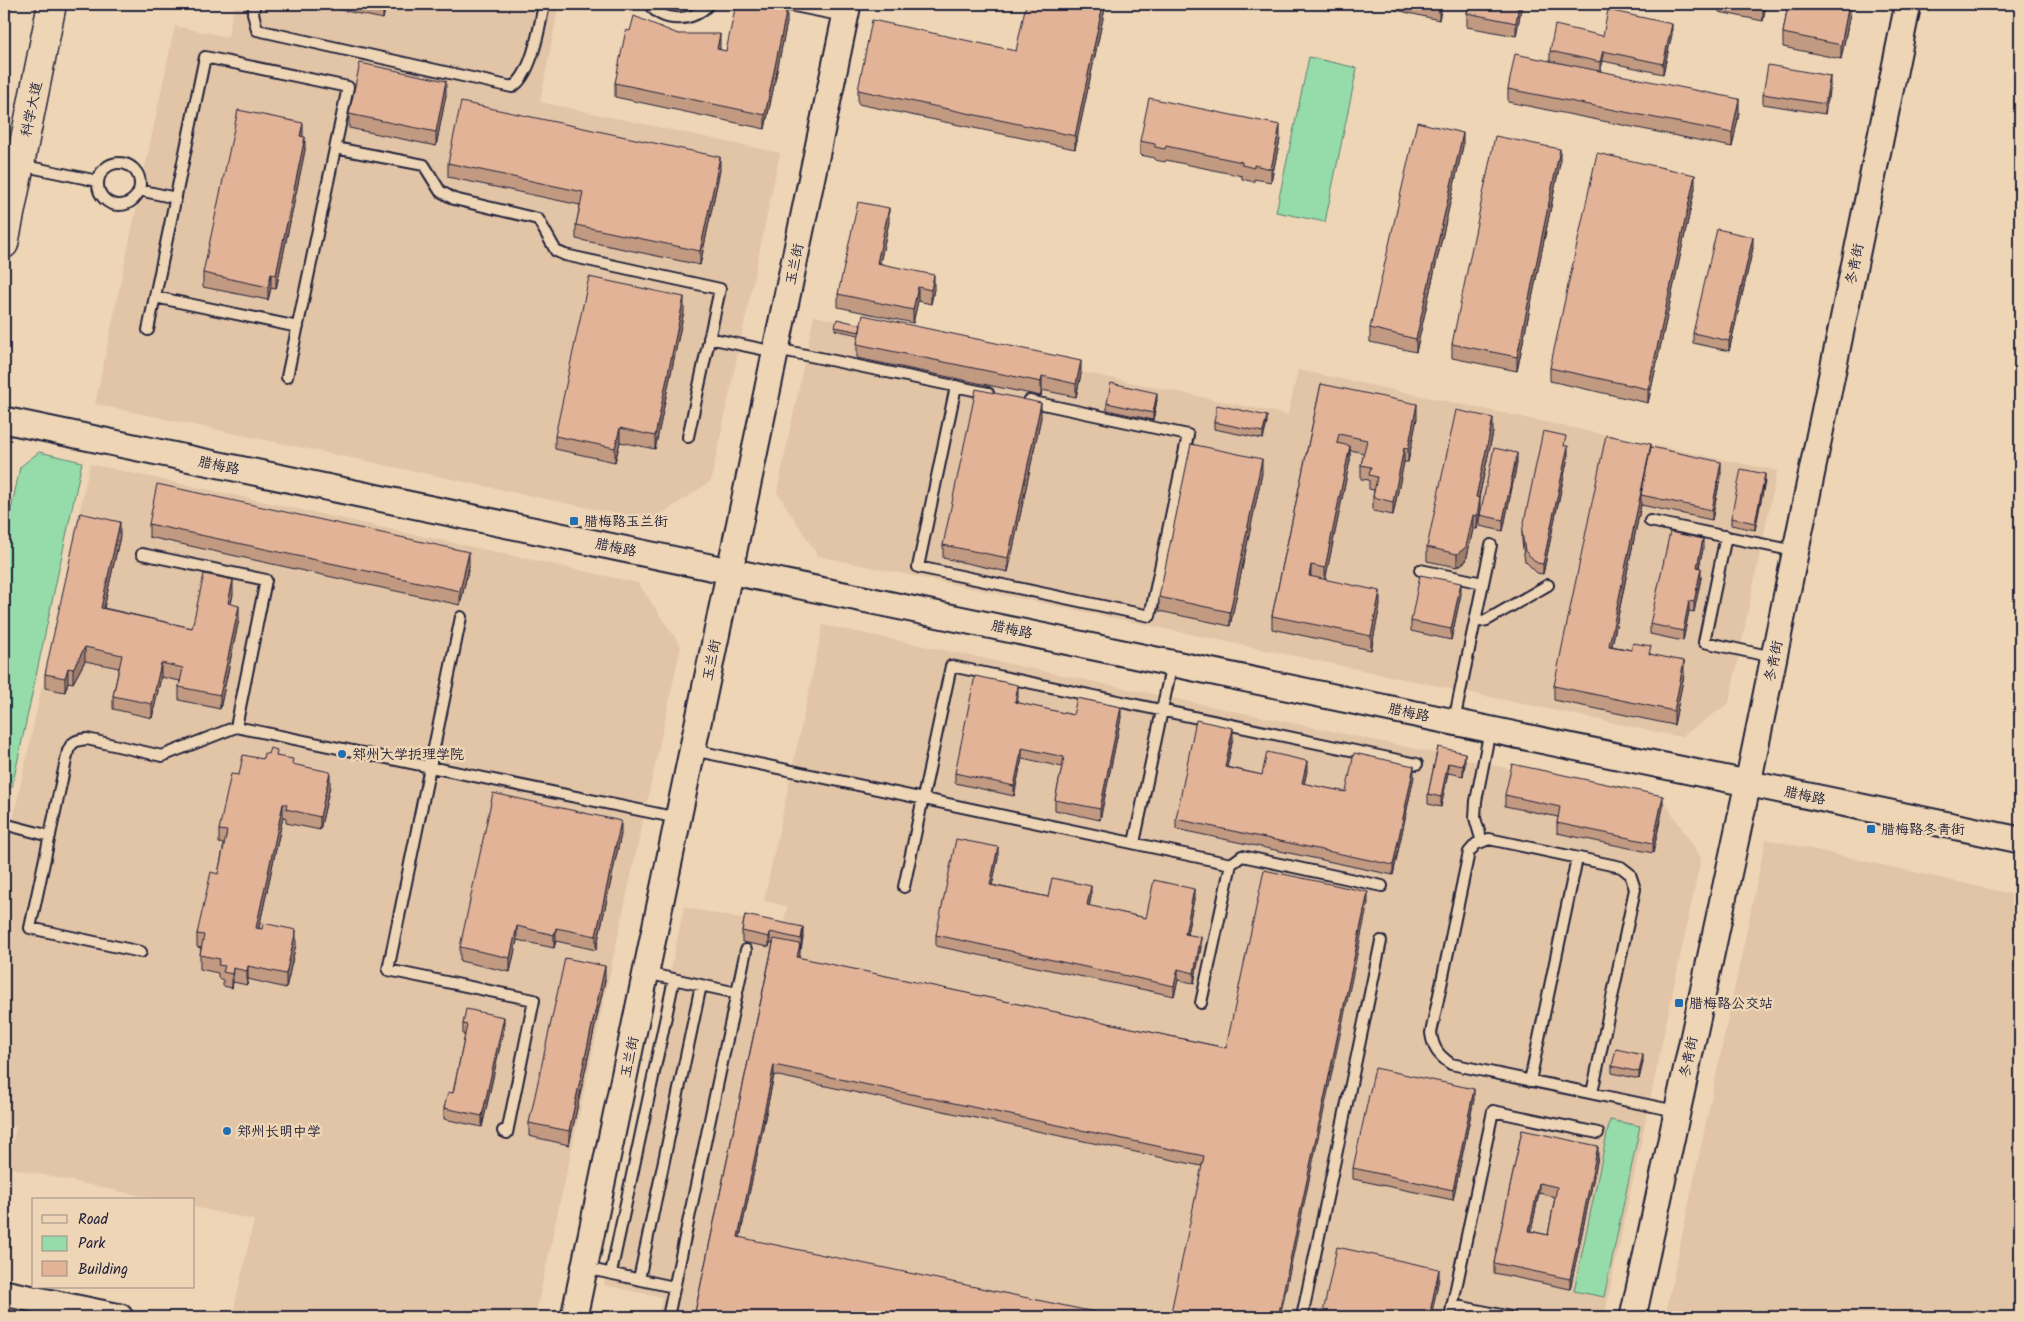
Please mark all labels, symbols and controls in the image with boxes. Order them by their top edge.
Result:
street label: 科学大道 [15,80,49,139]
street label: 玉兰街 [780,241,810,287]
street label: 冬青街 [1840,241,1870,287]
street label: 腊梅路 [196,451,242,481]
place label: 腊梅路玉兰街 [584,511,668,533]
marker: 腊梅路玉兰街 [568,515,580,527]
street label: 腊梅路 [593,533,639,563]
street label: 腊梅路 [989,615,1035,645]
street label: 玉兰街 [697,637,727,683]
street label: 冬青街 [1759,638,1789,684]
street label: 腊梅路 [1386,698,1432,728]
place label: 郑州大学护理学院 [352,744,464,766]
marker: 郑州大学护理学院 [336,748,348,760]
street label: 腊梅路 [1782,781,1828,811]
place label: 腊梅路冬青街 [1881,819,1965,841]
marker: 腊梅路冬青街 [1865,823,1877,835]
place label: 腊梅路公交站 [1689,993,1773,1015]
marker: 腊梅路公交站 [1673,997,1685,1009]
street label: 玉兰街 [615,1034,645,1080]
street label: 冬青街 [1674,1034,1704,1080]
place label: 郑州长明中学 [237,1121,321,1143]
marker: 郑州长明中学 [221,1125,233,1137]
legend [32,1198,195,1288]
text: Road [78,1208,109,1232]
text: Park [78,1232,106,1256]
text: Building [78,1258,128,1282]

